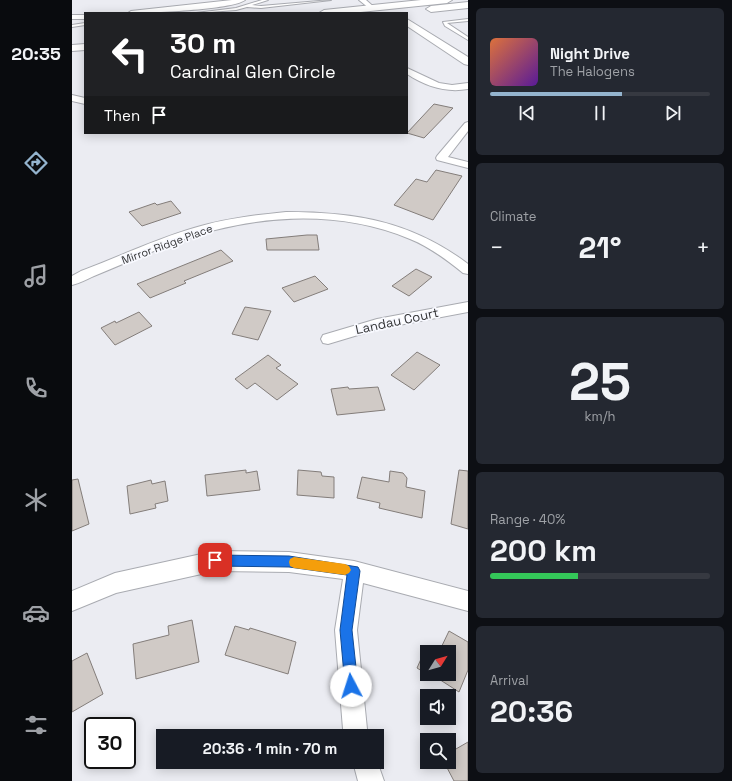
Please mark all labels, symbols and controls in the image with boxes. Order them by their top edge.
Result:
text: 30 m [170,25,236,61]
icon: left [104,28,156,80]
text: 20:35 [11,42,61,65]
text: Night Drive [550,44,630,63]
text: Cardinal Glen Circle [170,60,336,83]
text: The Halogens [550,63,635,80]
icon: previous [516,102,538,124]
icon: pause [589,102,611,124]
icon: next [662,102,684,124]
icon: arrive [148,104,170,126]
text: Then [104,106,140,125]
icon: directions [22,149,50,177]
text: Climate [490,208,536,225]
street label: Mirror Ridge Place [120,221,214,267]
text: 21° [578,228,622,267]
text: − [490,233,504,261]
text: + [696,233,710,261]
icon: music [22,262,50,290]
street label: Landau Court [354,304,440,338]
text: 25 [569,349,631,415]
icon: phone [22,374,50,402]
text: km/h [585,408,615,425]
icon: climate [22,486,50,514]
text: Range · 40% [490,511,565,528]
text: 200 km [490,531,597,570]
pin [198,543,232,577]
icon: arrive [204,549,226,571]
icon: car [22,599,50,627]
north arrow [420,645,456,681]
map controls [420,645,456,769]
position arrow [330,665,372,707]
text: Arrival [490,672,529,689]
button: sound [420,689,456,725]
text: 20:36 [490,692,573,731]
icon: filters [22,711,50,739]
speed limit sign: 30 [84,717,136,769]
button: search [420,733,456,769]
text: 20:36 · 1 min · 70 m [203,739,337,758]

